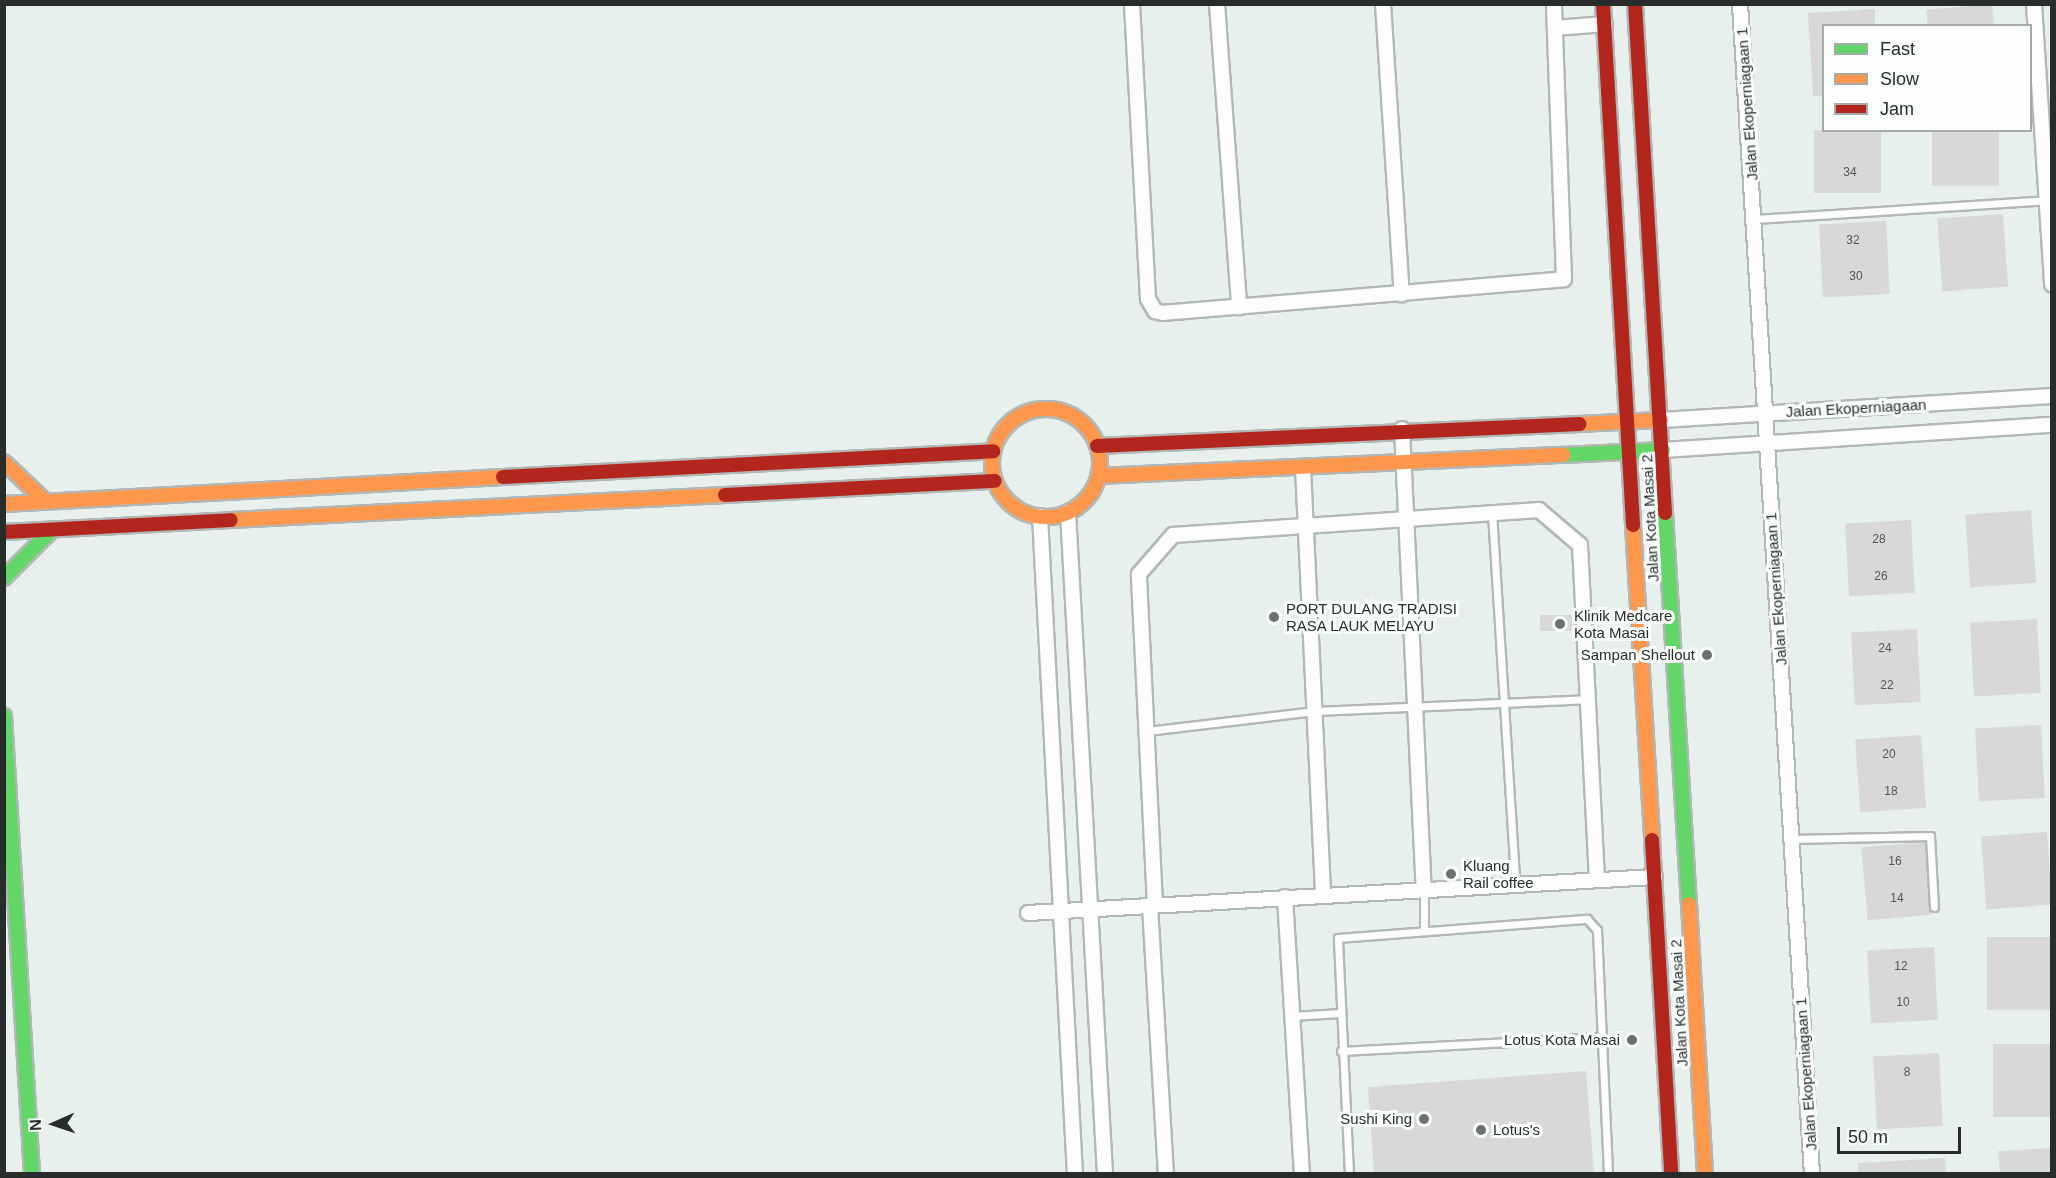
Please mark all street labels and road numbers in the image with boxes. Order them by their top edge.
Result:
street label: Jalan Ekoperniagaan 1 [1733,27,1761,181]
street label: Jalan Ekoperniagaan [1785,395,1927,421]
street label: Jalan Kota Masai 2 [1638,454,1662,582]
street label: Jalan Ekoperniagaan 1 [1762,512,1790,666]
street label: Jalan Kota Masai 2 [1667,939,1691,1067]
street label: Jalan Ekoperniagaan 1 [1792,997,1820,1151]

